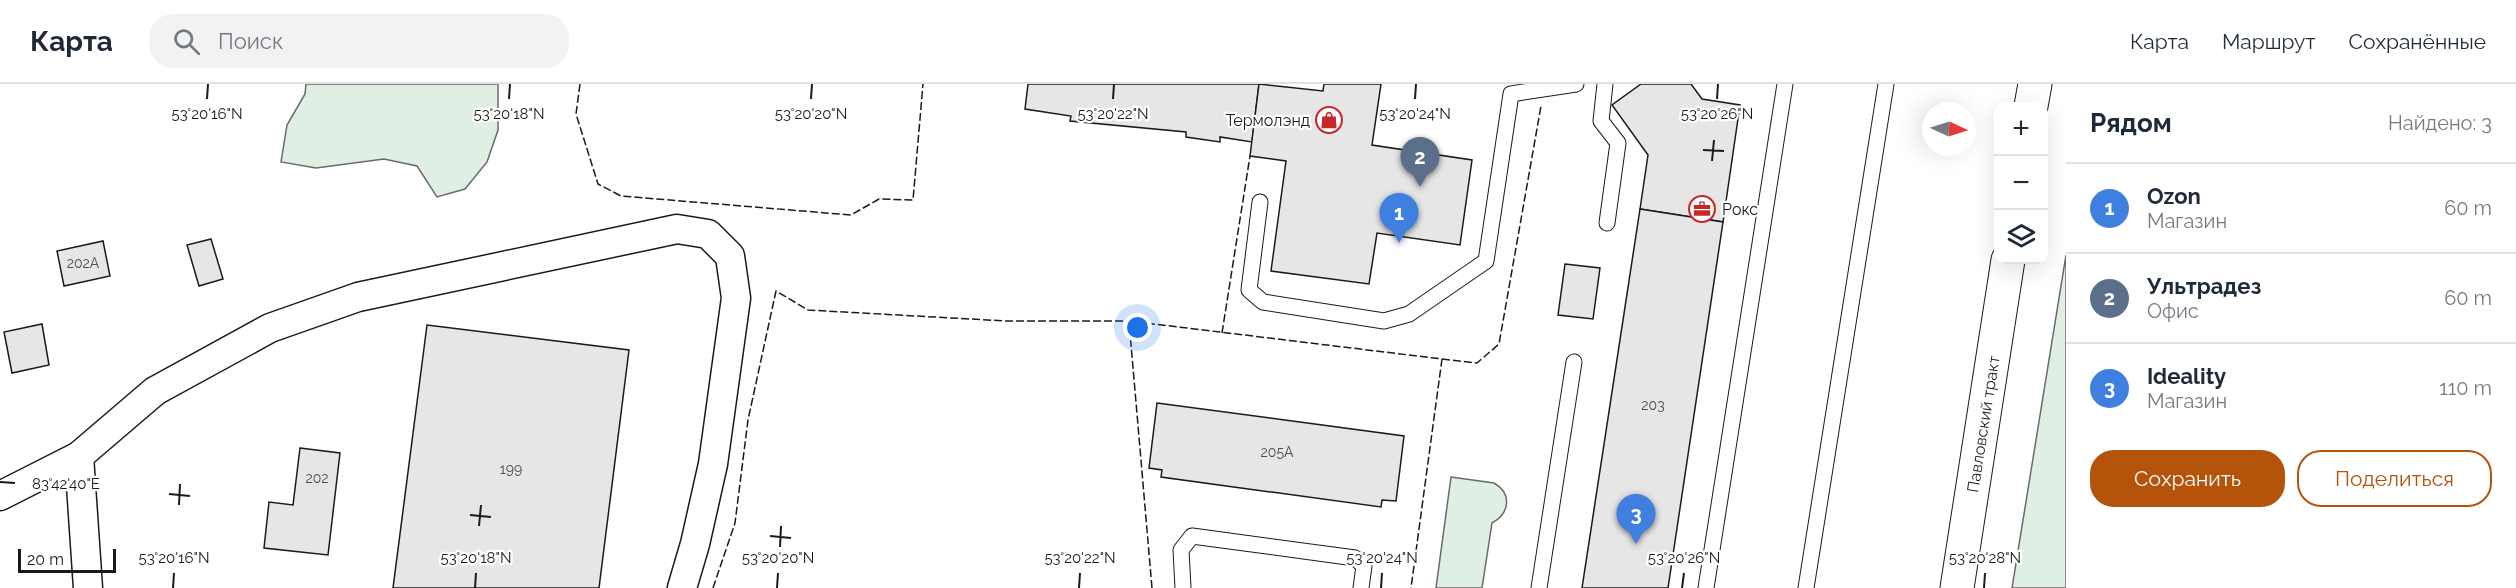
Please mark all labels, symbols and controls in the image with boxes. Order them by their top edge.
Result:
search box [149,14,569,68]
text: Карта [30,25,113,58]
icon: search [170,25,203,58]
text: Поиск [218,28,283,54]
text: Карта [2130,29,2189,54]
text: Маршрут [2222,29,2315,54]
text: Сохранённые [2348,29,2486,54]
north arrow [1922,102,1976,156]
map controls [1994,102,2048,264]
button: + [1994,102,2048,156]
text: 53°20'16"N [171,105,243,123]
text: 53°20'18"N [474,105,544,123]
text: 53°20'20"N [775,105,847,123]
text: 53°20'22"N [1077,105,1149,123]
shop icon: Термолэнд [1314,105,1344,135]
text: 53°20'24"N [1379,105,1451,123]
text: 53°20'26"N [1681,105,1753,123]
text: Рядом [2090,108,2172,138]
place label: Термолэнд [1225,111,1310,130]
text: Найдено: 3 [2388,111,2492,135]
pin: 2 [1400,138,1440,187]
button: − [1994,156,2048,210]
text: Ozon [2147,183,2201,209]
pin: 1 [1380,194,1418,243]
office icon: Рокс [1687,194,1717,224]
text: 1 [2105,196,2114,220]
text: 60 m [2444,196,2492,220]
place label: Рокс [1722,200,1758,219]
text: Магазин [2147,209,2227,233]
button: layers [1994,210,2048,264]
house number: 202А [67,255,100,271]
text: Ультрадез [2147,273,2261,299]
text: 2 [2104,286,2115,310]
text: 60 m [2444,286,2492,310]
text: Офис [2147,299,2199,323]
your location [1123,313,1152,342]
street label: Павловский тракт [1963,354,2004,494]
text: Ideality [2147,363,2226,389]
text: 3 [2104,376,2115,400]
text: 110 m [2439,376,2492,400]
text: Магазин [2147,389,2227,413]
house number: 203 [1641,397,1665,413]
house number: 205А [1261,444,1294,460]
button: Сохранить [2090,450,2285,507]
button: Поделиться [2297,450,2492,507]
house number: 199 [500,461,522,477]
house number: 202 [305,470,329,486]
text: 83°42'40"E [32,475,100,493]
pin: 3 [1616,494,1656,544]
scale bar [18,546,116,574]
text: 53°20'16"N [138,549,210,567]
text: 53°20'18"N [441,549,511,567]
text: 53°20'20"N [742,549,814,567]
text: 53°20'22"N [1044,549,1116,567]
text: 53°20'24"N [1346,549,1418,567]
text: 53°20'26"N [1648,549,1720,567]
text: 53°20'28"N [1949,549,2021,567]
text: 20 m [27,550,64,569]

